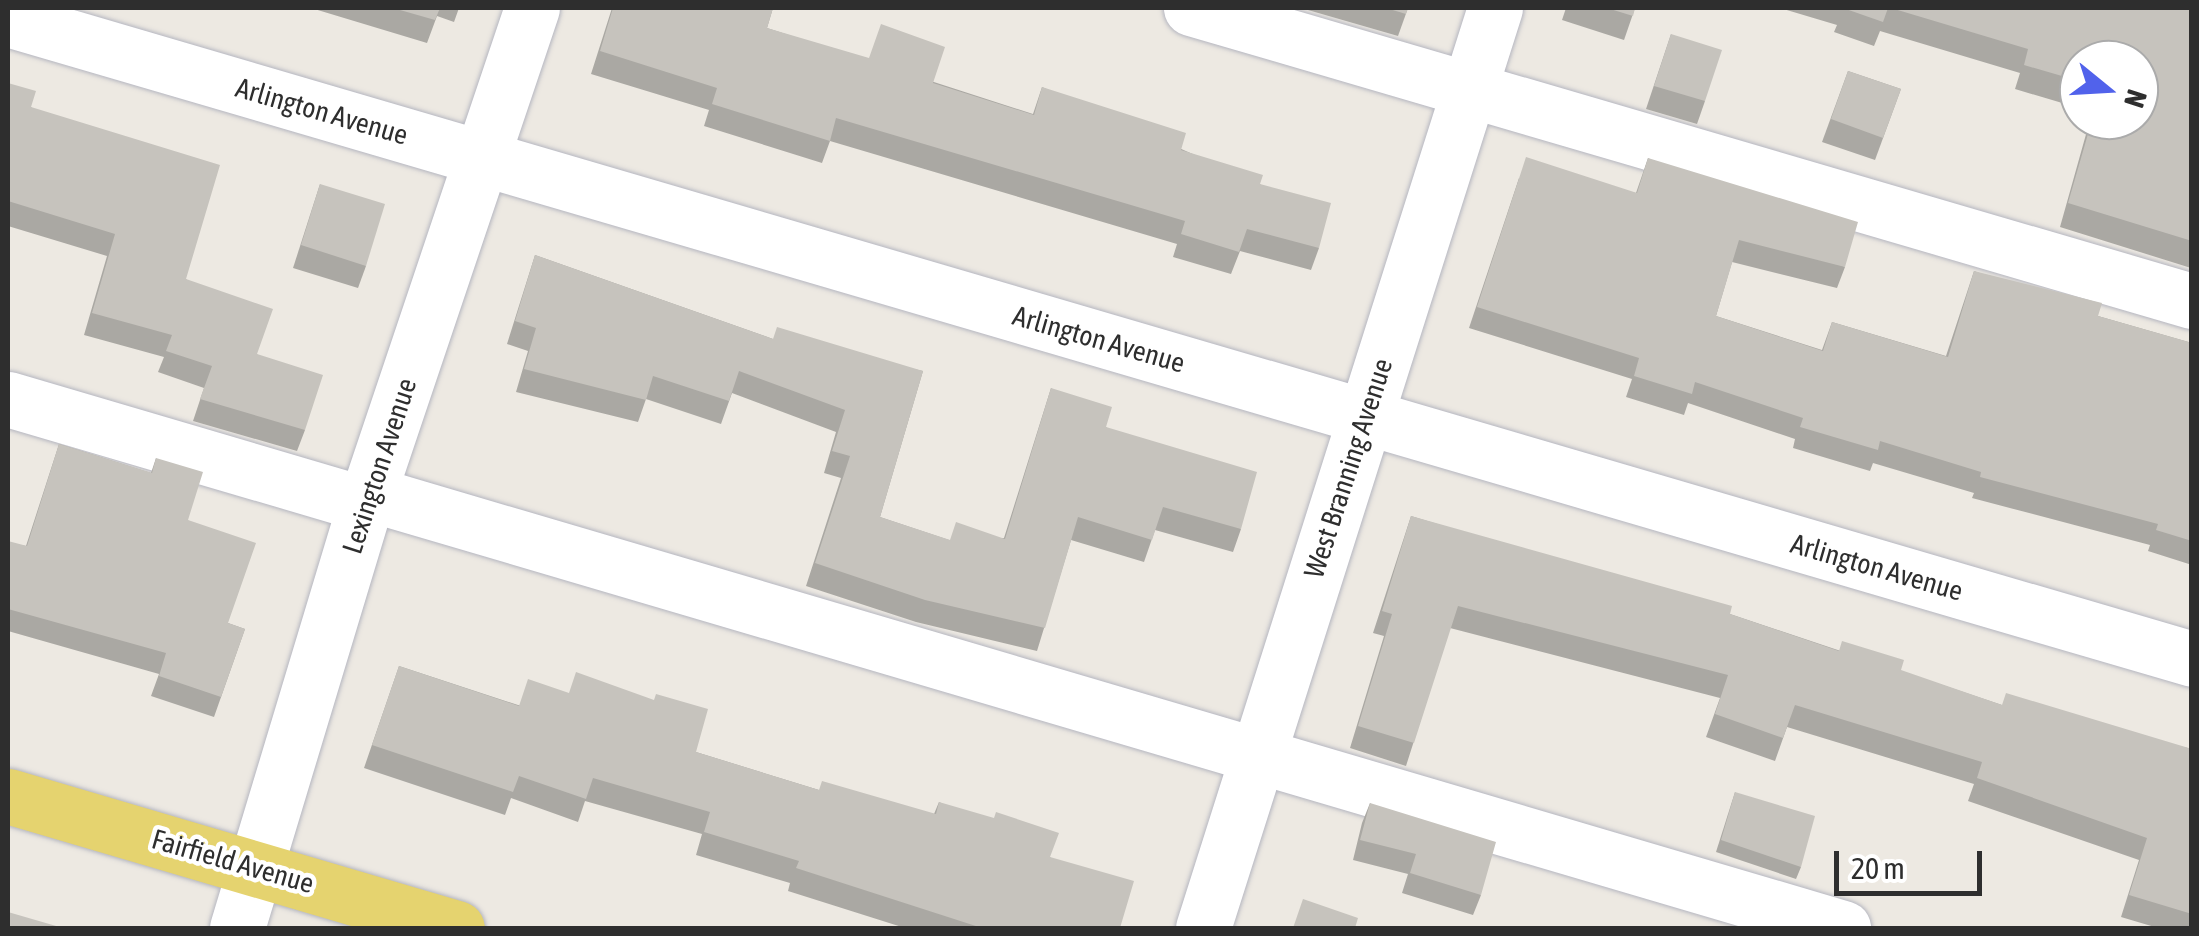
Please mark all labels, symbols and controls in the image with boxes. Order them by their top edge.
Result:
north arrow [2059,40,2159,140]
street label: Arlington Avenue [232,70,412,152]
text: N [2118,86,2153,111]
street label: Arlington Avenue [1009,298,1189,380]
street label: West Branning Avenue [1297,354,1399,582]
street label: Lexington Avenue [335,374,423,558]
street label: Arlington Avenue [1787,526,1967,608]
street label: Fairfield Avenue [148,822,318,900]
scale bar [1839,831,1986,893]
text: 20 m [1851,851,1905,885]

